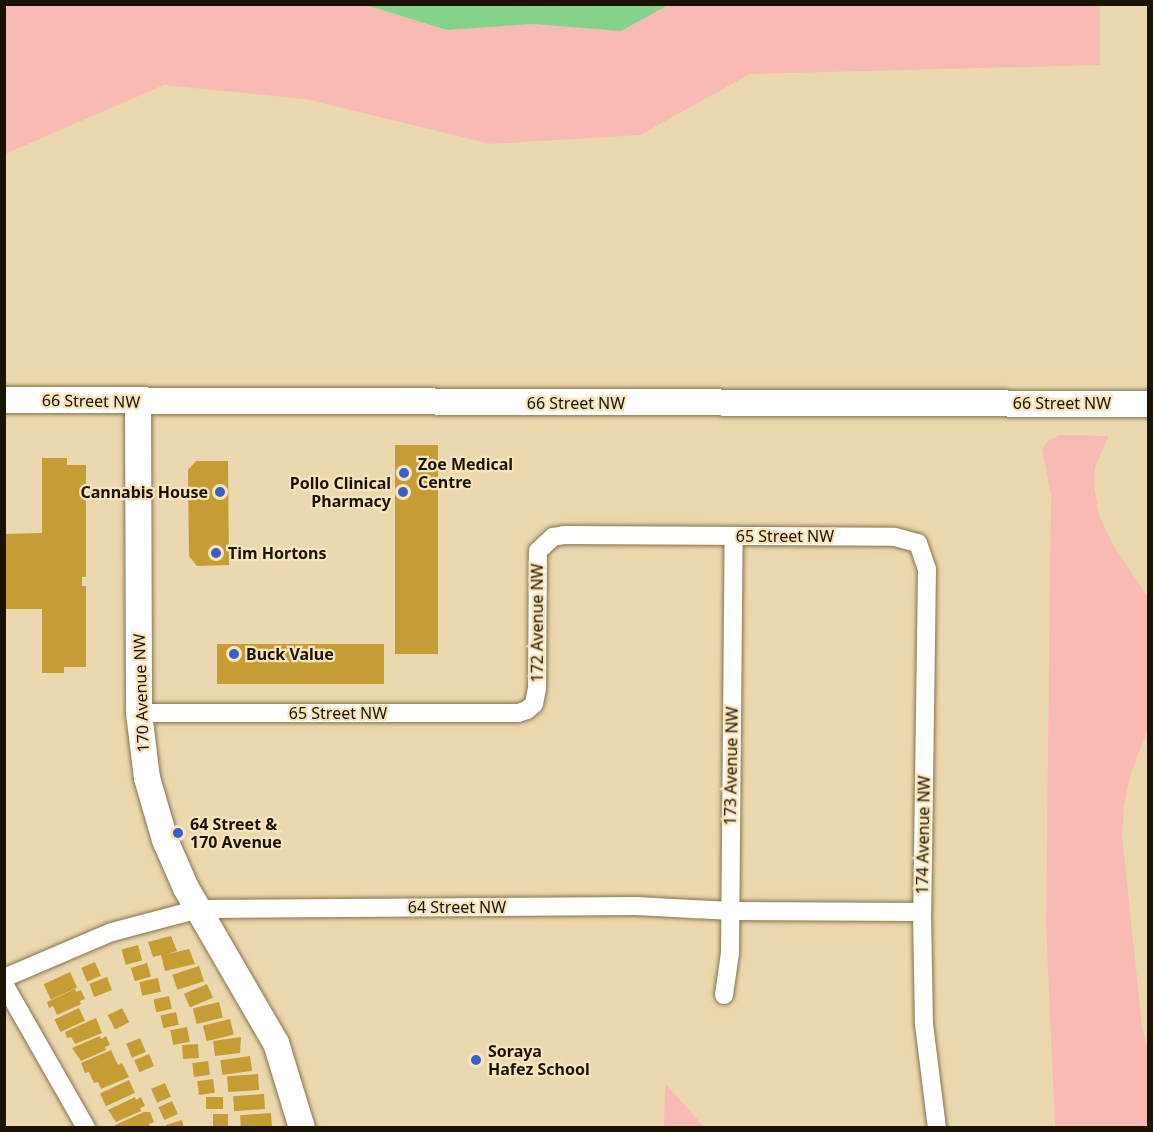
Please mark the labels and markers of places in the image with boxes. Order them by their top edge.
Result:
place label: Zoe Medical Centre [418,454,513,492]
marker: Zoe Medical Centre [395,464,413,482]
place label: Pollo Clinical Pharmacy [290,473,391,511]
place label: Cannabis House [80,482,208,502]
marker: Cannabis House [213,485,227,499]
marker: Pollo Clinical Pharmacy [396,485,410,499]
place label: Tim Hortons [228,543,327,563]
marker: Tim Hortons [209,546,223,560]
place label: Buck Value [246,644,334,664]
marker: Buck Value [227,647,241,661]
place label: 64 Street & 170 Avenue [190,814,282,852]
marker: 64 Street & 170 Avenue [171,826,185,840]
place label: Soraya Hafez School [488,1041,590,1079]
marker: Soraya Hafez School [469,1053,483,1067]

